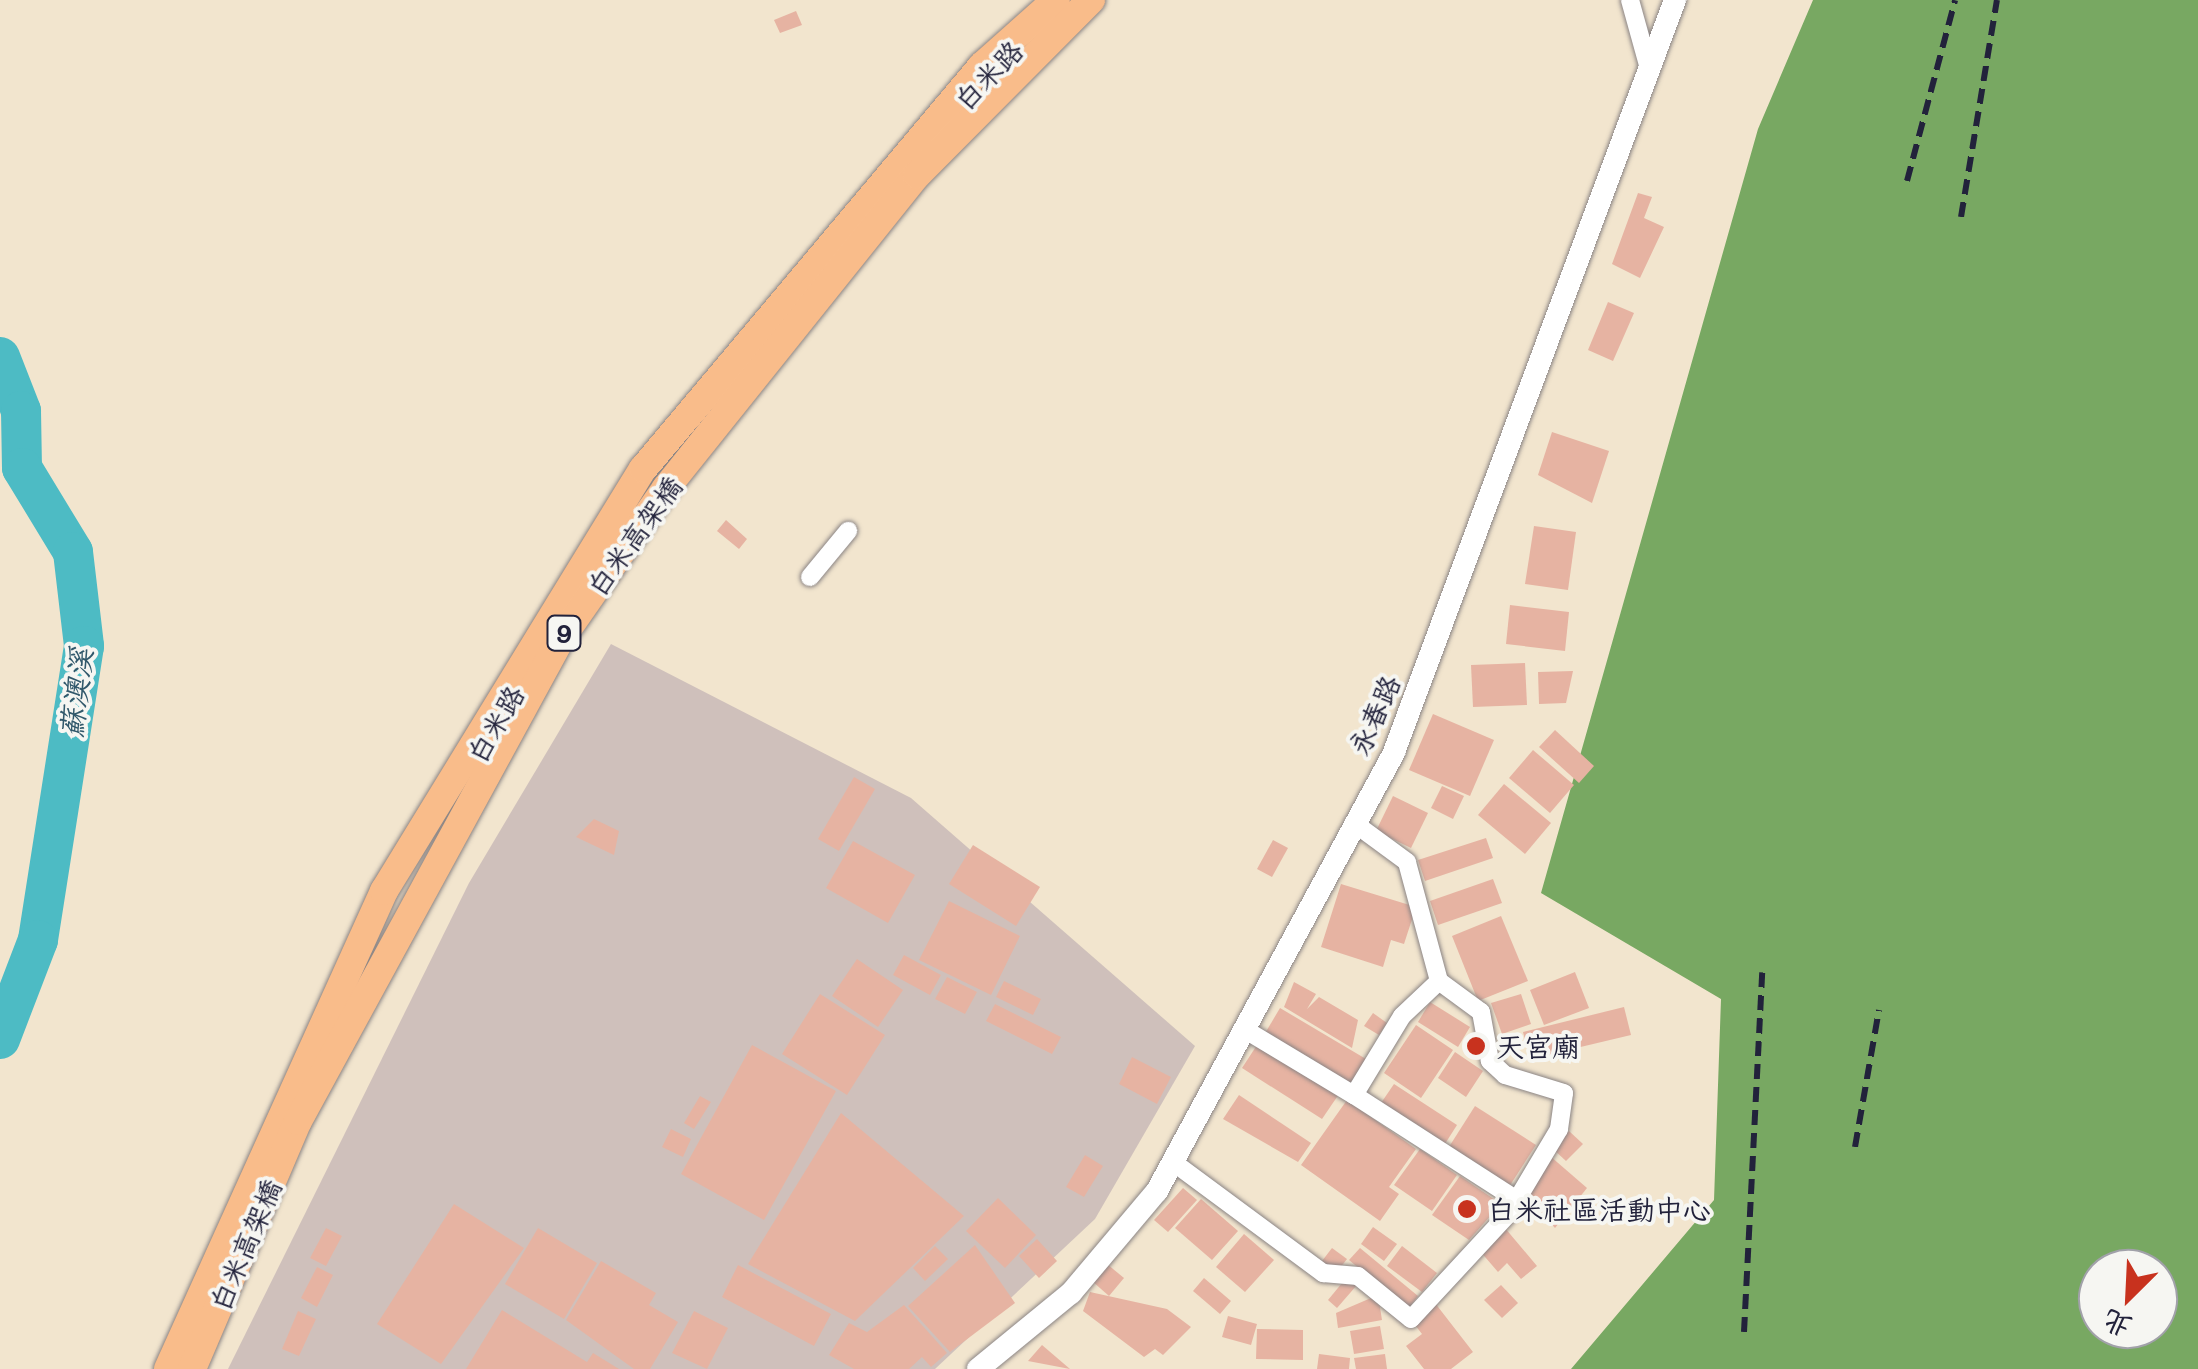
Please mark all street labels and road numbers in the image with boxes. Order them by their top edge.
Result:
street label: 白米路 [947,33,1029,117]
street label: 白米高架橋 [579,469,689,603]
road number: 9 [544,613,584,653]
street label: 永春路 [1342,670,1406,760]
street label: 白米路 [459,679,531,769]
street label: 白米高架橋 [202,1174,288,1316]

